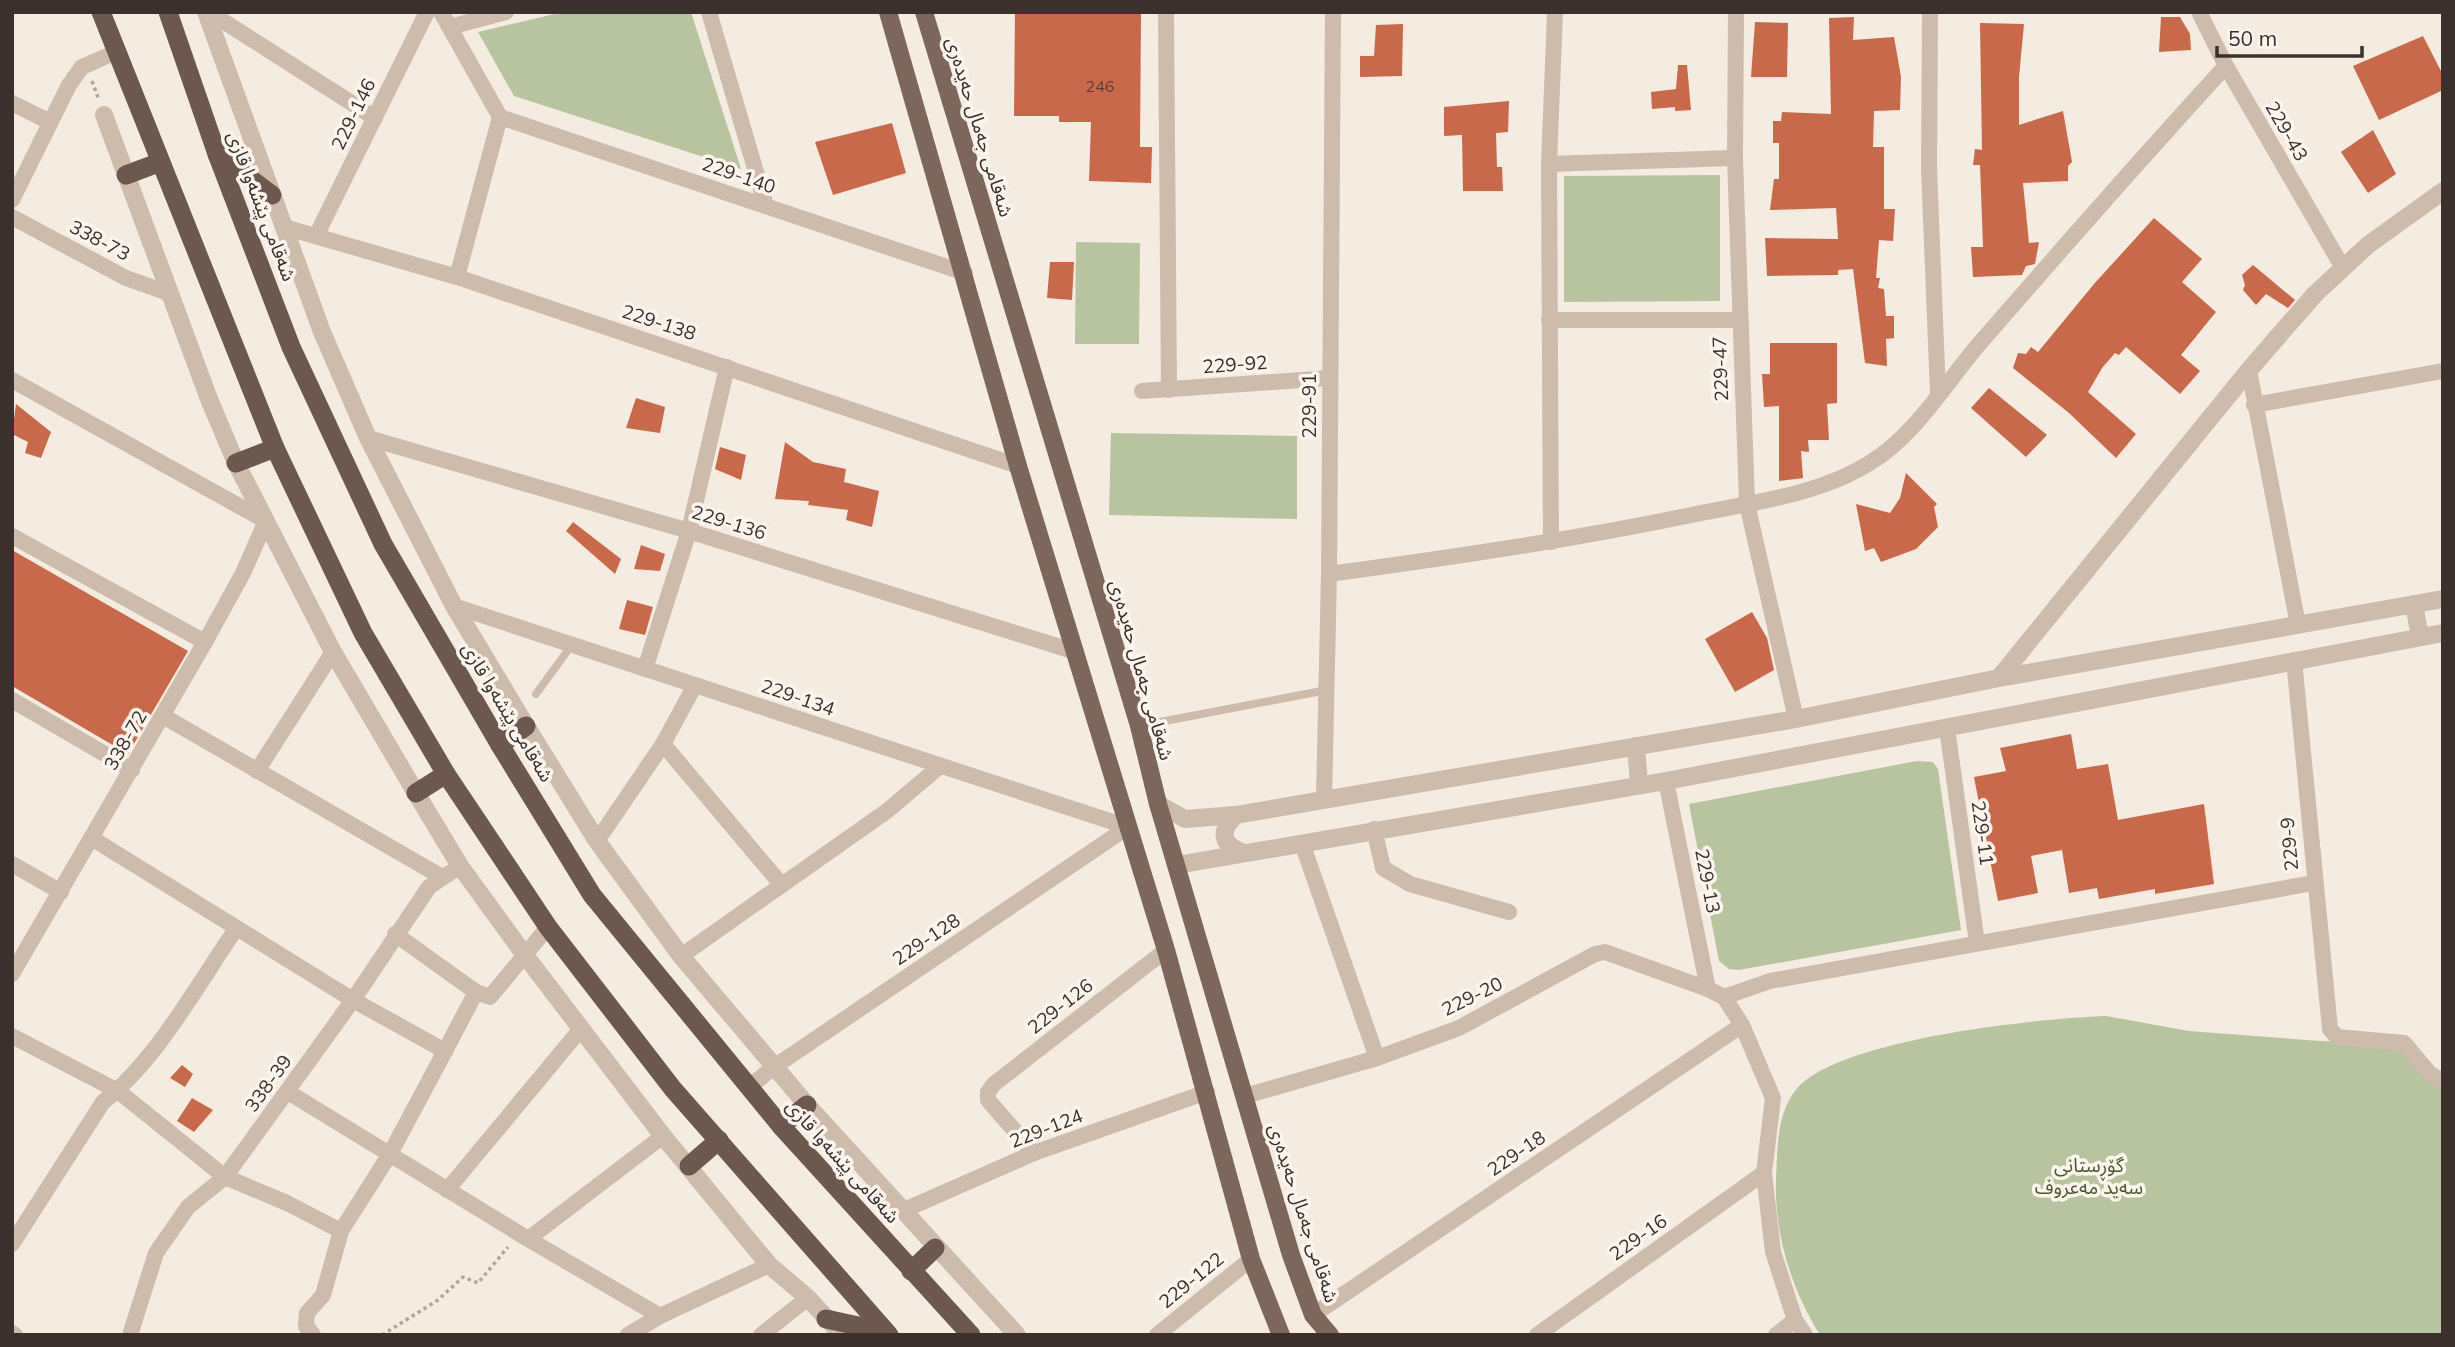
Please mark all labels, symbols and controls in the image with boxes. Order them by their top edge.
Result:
scale bar [2217,14,2362,58]
text: 50 m [2228,25,2277,51]
street label: شەقامی جەمال حەیدەری [941,34,1019,220]
street label: 229-146 [325,74,381,154]
house number: 246 [1086,76,1114,96]
street label: 229-43 [2260,97,2314,165]
street label: شەقامی پێشەوا قازی [221,128,302,285]
street label: 229-140 [699,151,779,199]
street label: 338-73 [66,214,134,266]
street label: 229-138 [619,299,699,345]
street label: 229-47 [1707,336,1733,402]
street label: 229-92 [1202,350,1268,378]
street label: 229-91 [1297,373,1321,439]
street label: 229-136 [689,499,769,545]
street label: شەقامی جەمال حەیدەری [1105,577,1179,763]
street label: شەقامی پێشەوا قازی [456,638,559,787]
street label: 229-134 [758,673,838,721]
street label: 338-72 [98,706,152,774]
street label: 229-11 [1967,799,1999,867]
street label: 229-9 [2275,816,2303,872]
street label: 229-13 [1690,847,1726,915]
street label: 229-128 [888,908,964,970]
street label: 229-20 [1437,971,1507,1021]
street label: 229-126 [1022,973,1098,1039]
street label: 338-39 [239,1050,297,1116]
street label: شەقامی پێشەوا قازی [780,1094,905,1229]
street label: 229-124 [1006,1103,1086,1153]
street label: شەقامی جەمال حەیدەری [1264,1121,1344,1305]
street label: 229-18 [1482,1125,1550,1181]
park label: گۆڕستانی سەید مەعروف [2035,1153,2143,1199]
street label: 229-16 [1604,1208,1672,1266]
street label: 229-122 [1154,1247,1228,1313]

